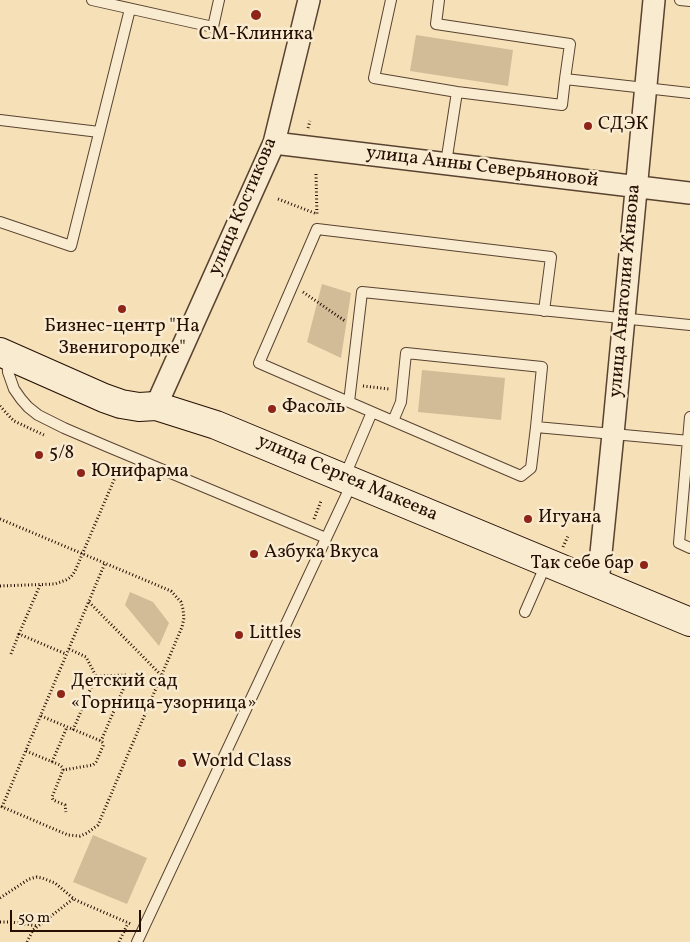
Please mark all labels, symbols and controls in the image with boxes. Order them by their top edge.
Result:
marker: СМ-Клиника [249,8,263,22]
place label: СМ-Клиника [199,25,313,47]
place label: СДЭК [598,115,648,137]
marker: СДЭК [582,120,594,132]
street label: улица Костикова [205,135,283,279]
street label: улица Анны Северьяновой [365,142,599,194]
street label: улица Анатолия Живова [605,183,647,399]
marker: Бизнес-центр "На Звенигородке" [116,303,128,315]
place label: Бизнес-центр "На Звенигородке" [44,317,200,361]
place label: Фасоль [282,398,345,420]
marker: Фасоль [266,403,278,415]
street label: улица Сергея Макеева [253,431,441,527]
place label: 5/8 [49,444,74,466]
marker: 5/8 [33,449,45,461]
place label: Юнифарма [91,462,189,484]
marker: Юнифарма [75,467,87,479]
place label: Игуана [538,508,601,530]
marker: Игуана [522,513,534,525]
place label: Азбука Вкуса [264,543,379,565]
marker: Азбука Вкуса [248,548,260,560]
place label: Так себе бар [530,554,634,576]
marker: Так себе бар [638,559,650,571]
place label: Littles [249,624,301,646]
marker: Littles [233,629,245,641]
place label: Детский сад «Горница-узорница» [71,672,257,716]
marker: Детский сад «Горница-узорница» [55,688,67,700]
place label: World Class [192,752,292,774]
marker: World Class [176,757,188,769]
scale bar [12,900,144,932]
text: 50 m [18,908,50,929]

